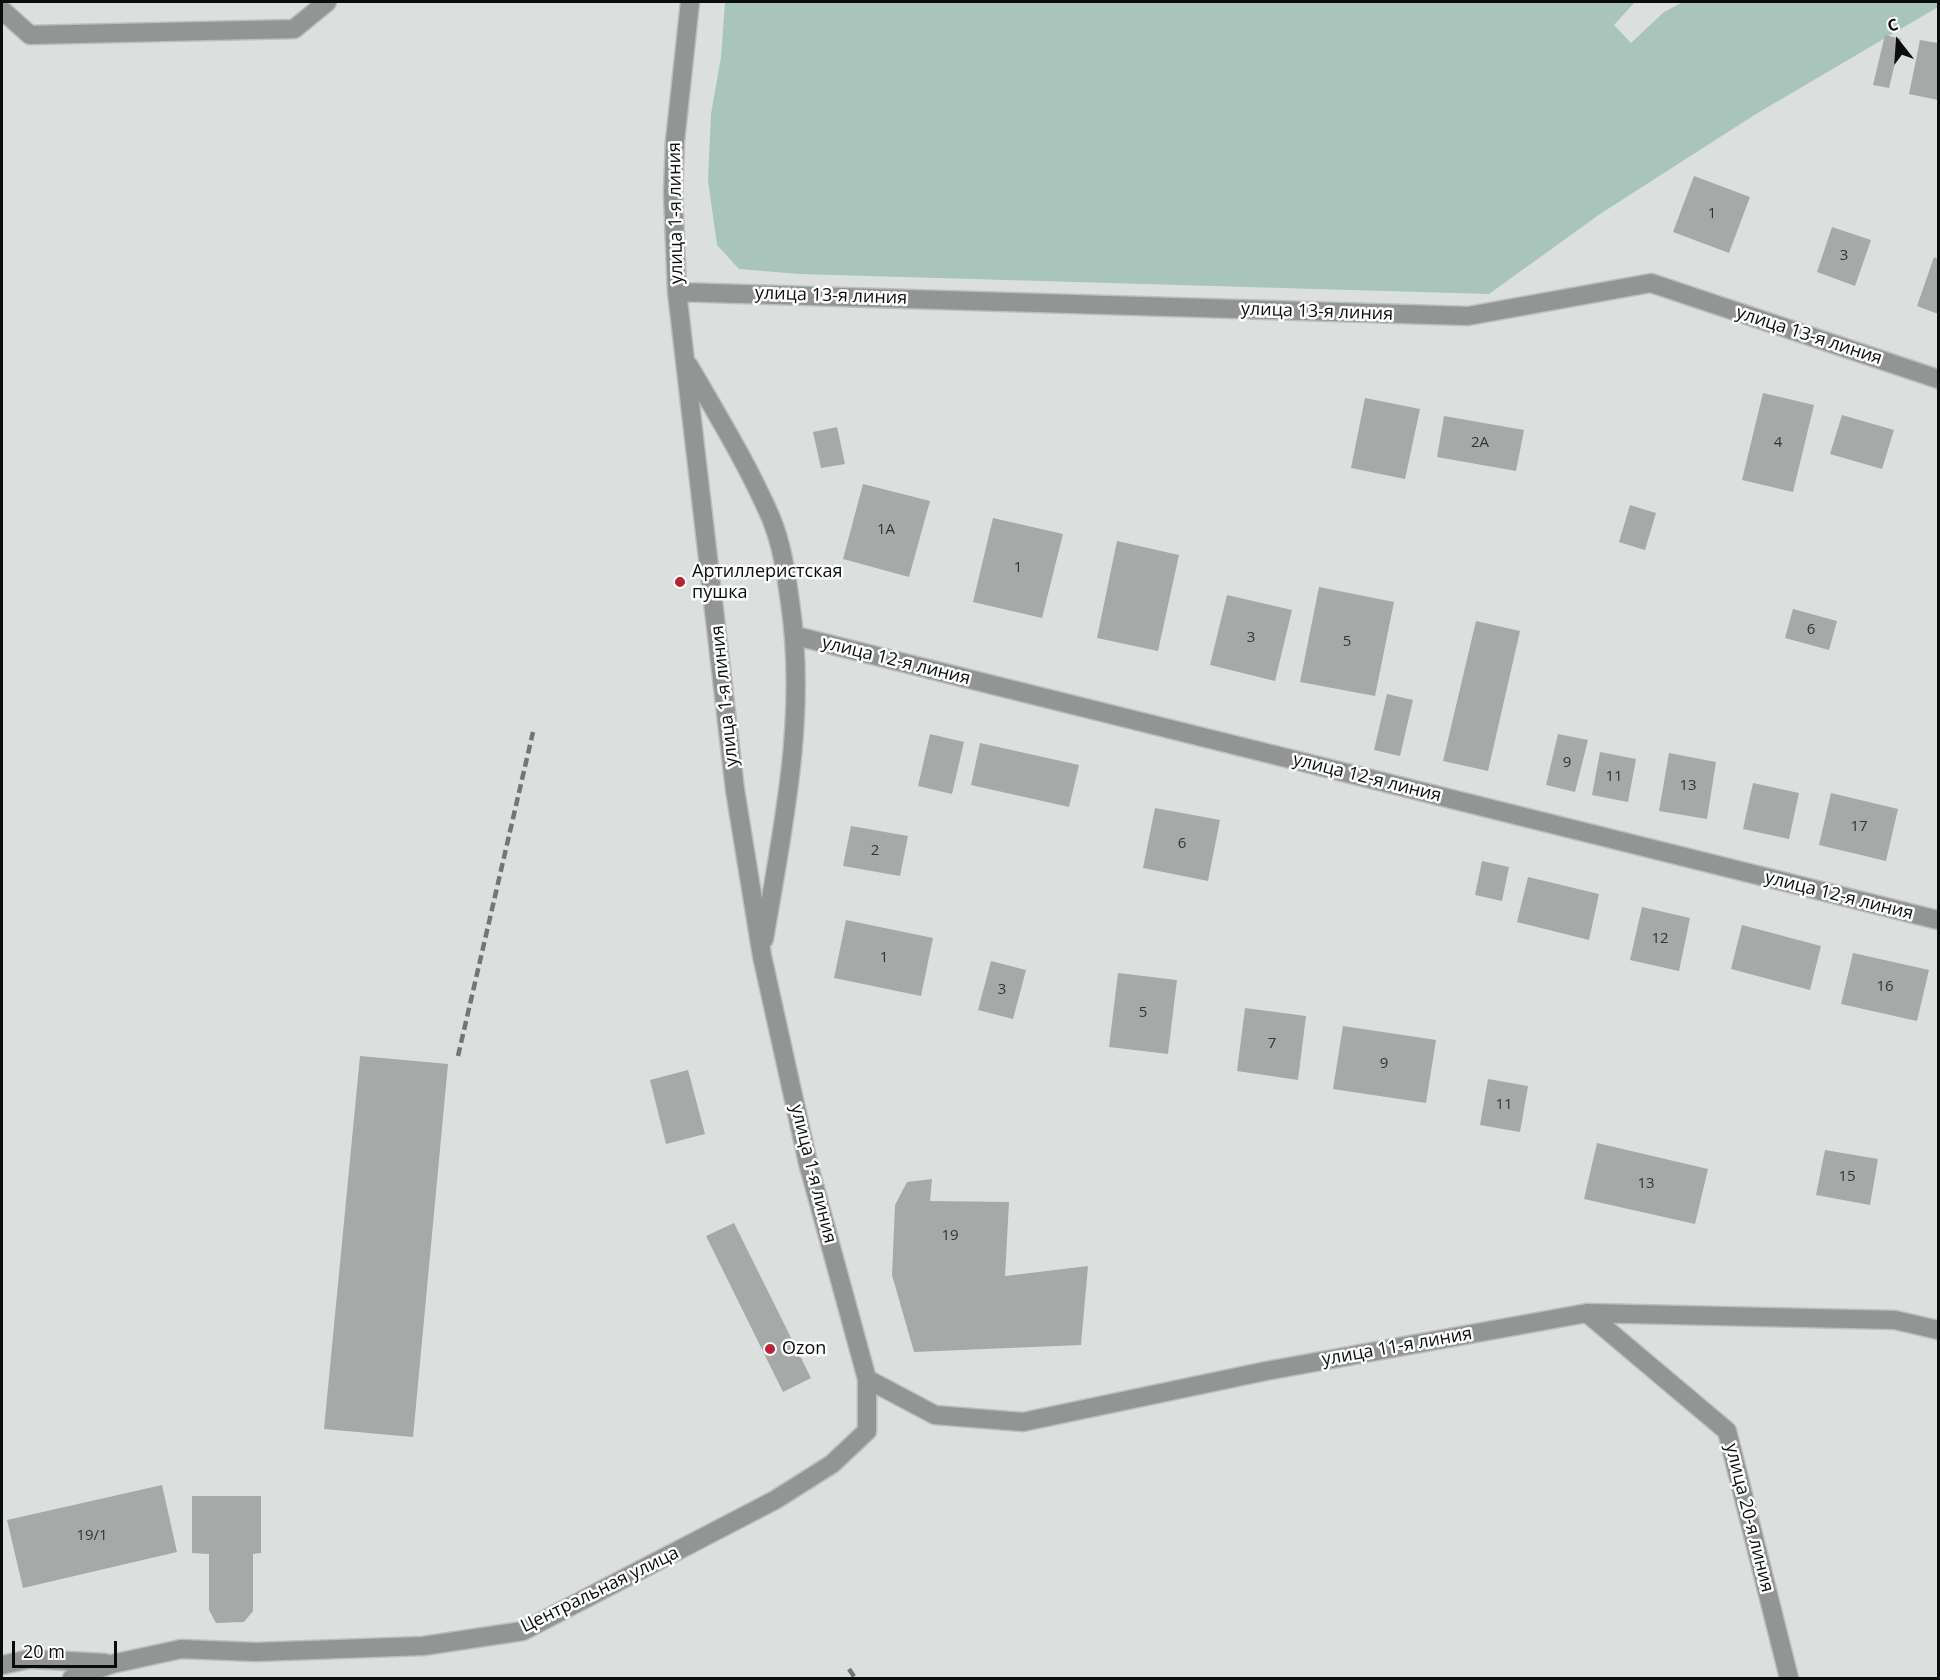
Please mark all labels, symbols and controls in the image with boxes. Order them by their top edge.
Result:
north arrow [1868,12,1928,72]
text: С [1885,13,1901,37]
street label: улица 1-я линия [664,142,688,284]
house number: 1 [1708,205,1716,223]
house number: 3 [1840,247,1848,265]
street label: улица 13-я линия [755,283,907,309]
street label: улица 13-я линия [1241,299,1393,325]
street label: улица 13-я линия [1733,302,1885,370]
house number: 2А [1471,434,1489,452]
house number: 4 [1774,434,1782,452]
house number: 1А [877,521,895,539]
house number: 1 [1014,559,1022,577]
place label: Артиллеристская пушка [692,561,842,604]
marker: Артиллеристская пушка [673,575,687,589]
house number: 6 [1807,621,1815,639]
street label: улица 1-я линия [707,624,743,768]
house number: 3 [1247,629,1255,647]
street label: улица 12-я линия [820,632,972,690]
house number: 5 [1343,633,1351,651]
street label: улица 12-я линия [1291,749,1443,807]
house number: 9 [1563,754,1571,772]
house number: 11 [1605,768,1623,786]
house number: 13 [1679,777,1697,795]
house number: 17 [1850,818,1868,836]
house number: 6 [1178,835,1186,853]
house number: 2 [871,842,879,860]
street label: улица 12-я линия [1763,867,1915,925]
house number: 12 [1651,930,1669,948]
house number: 1 [880,949,888,967]
house number: 16 [1876,978,1894,996]
house number: 3 [998,981,1006,999]
house number: 5 [1139,1004,1147,1022]
house number: 7 [1268,1035,1276,1053]
house number: 9 [1380,1055,1388,1073]
house number: 11 [1495,1096,1513,1114]
street label: улица 1-я линия [785,1103,841,1245]
house number: 15 [1838,1168,1856,1186]
house number: 13 [1637,1175,1655,1193]
house number: 19 [941,1227,959,1245]
street label: улица 11-я линия [1320,1323,1474,1371]
place label: Ozon [782,1338,826,1360]
marker: Ozon [763,1342,777,1356]
street label: улица 20-я линия [1720,1442,1778,1594]
house number: 19/1 [76,1527,108,1545]
street label: Центральная улица [517,1542,683,1638]
scale bar [15,1629,120,1667]
text: 20 m [23,1639,65,1663]

